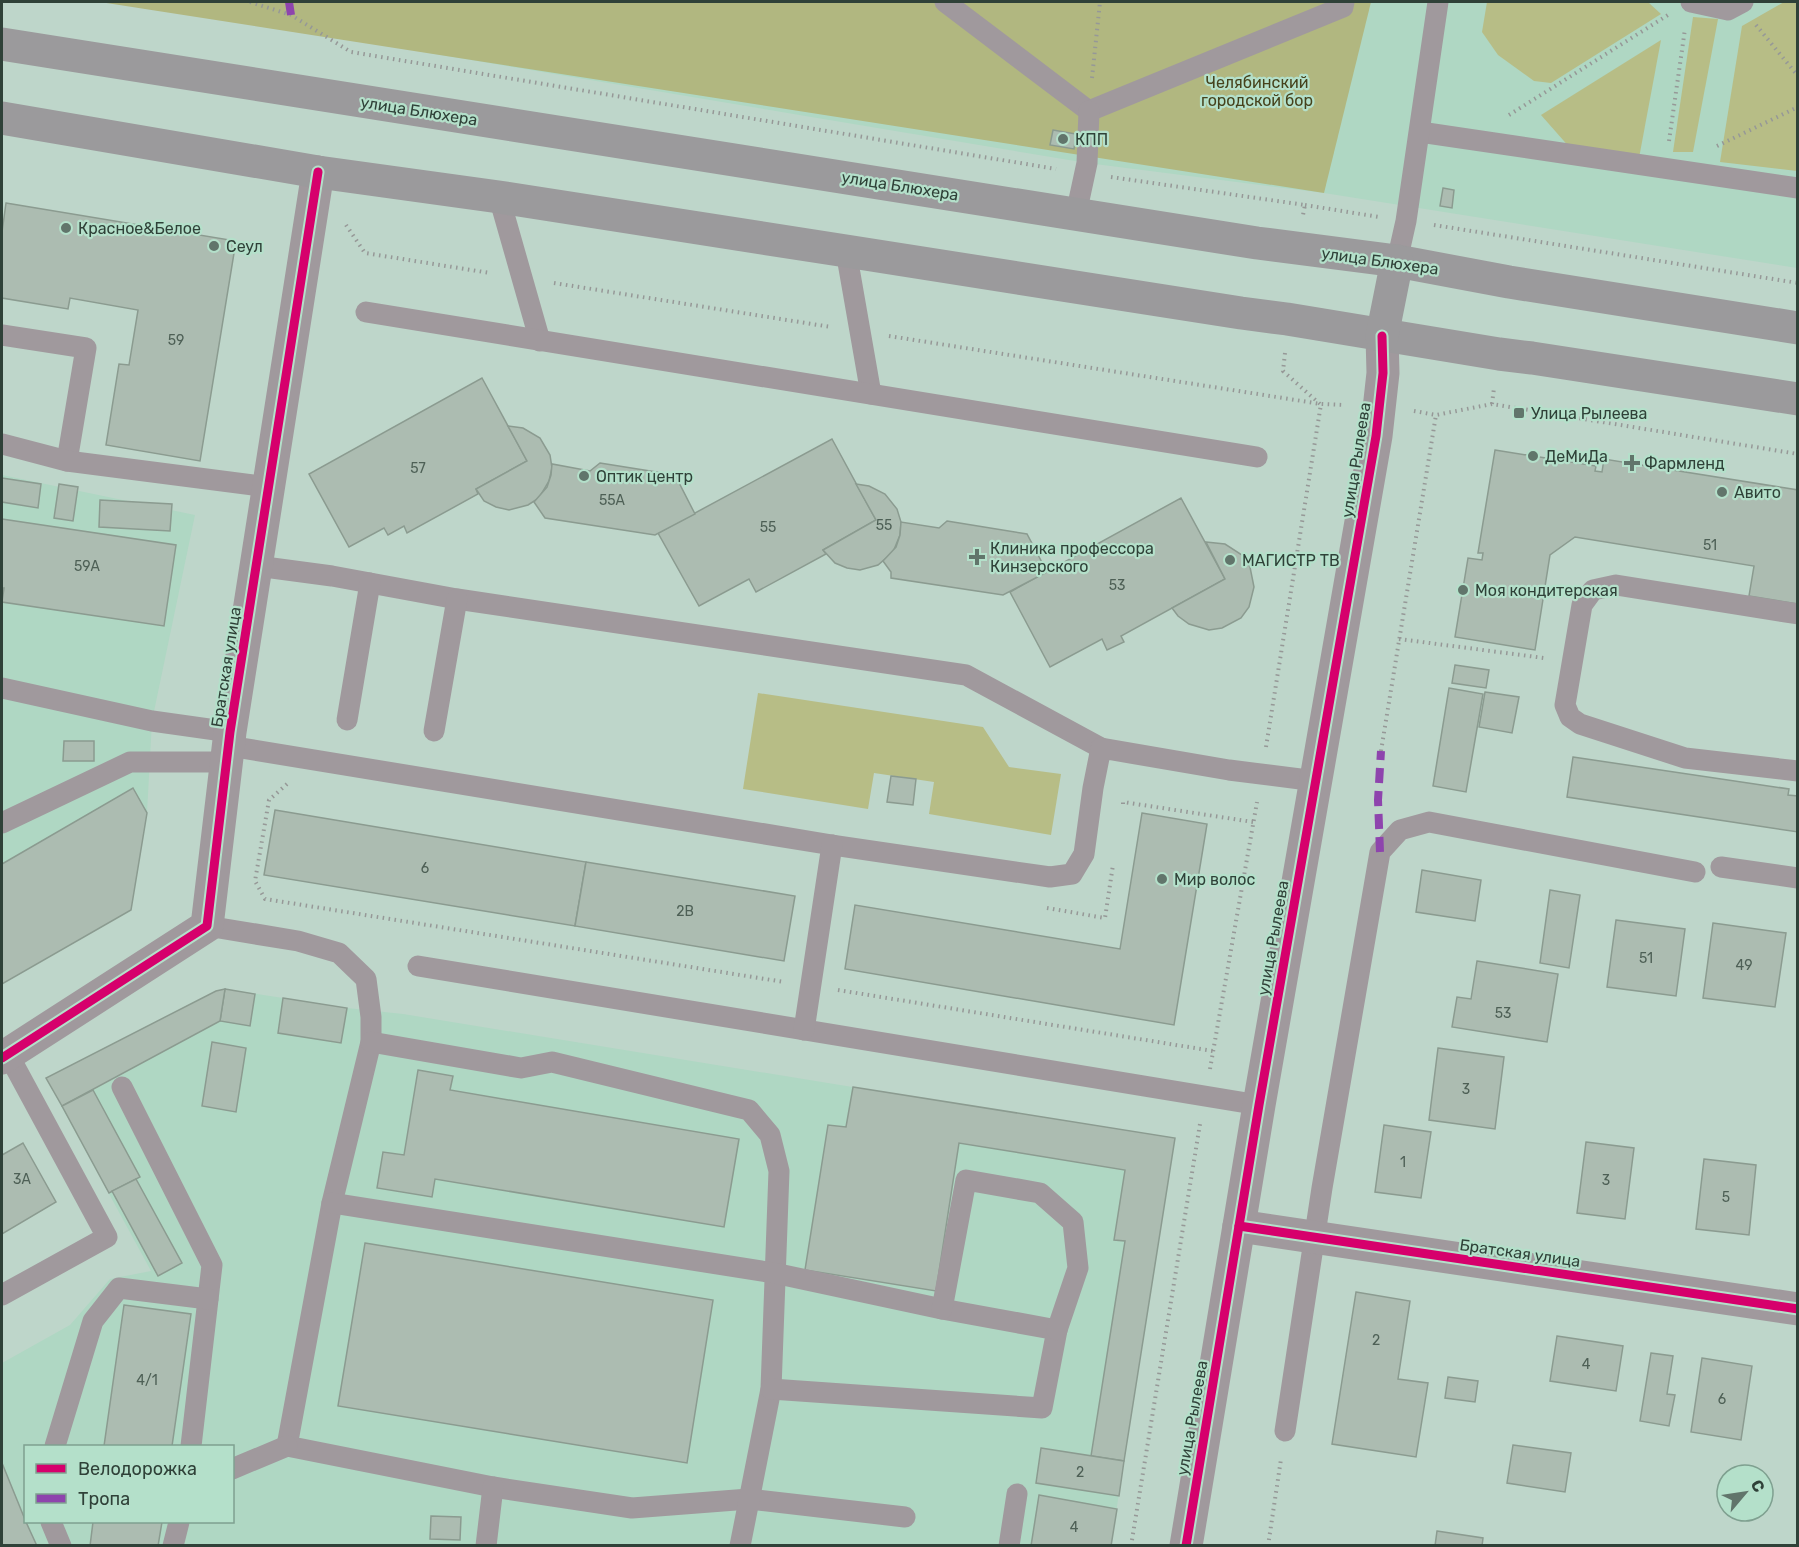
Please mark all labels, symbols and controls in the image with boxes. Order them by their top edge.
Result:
park label: Челябинский городской бор [1201,73,1313,110]
street label: улица Блюхера [359,92,479,130]
place label: КПП [1075,130,1108,149]
marker: КПП [1056,132,1070,146]
street label: улица Блюхера [840,167,960,205]
place label: Красное&Белое [78,219,201,238]
marker: Красное&Белое [59,221,73,235]
place label: Сеул [226,237,263,256]
marker: Сеул [207,239,221,253]
street label: улица Блюхера [1320,243,1440,279]
house number: 59 [168,332,184,349]
street label: улица Рылеева [1338,401,1374,519]
place label: Улица Рылеева [1531,404,1647,423]
marker: Улица Рылеева [1512,406,1526,420]
place label: ДеМиДа [1545,447,1608,466]
marker: ДеМиДа [1526,449,1540,463]
place label: Фармленд [1644,454,1725,473]
marker: Фармленд [1625,456,1639,470]
house number: 57 [410,460,426,477]
place label: Оптик центр [596,467,693,486]
marker: Оптик центр [577,469,591,483]
place label: Авито [1734,483,1781,502]
marker: Авито [1715,485,1729,499]
house number: 55А [599,492,626,509]
house number: 55 [876,517,892,534]
house number: 55 [760,519,776,536]
house number: 51 [1703,537,1717,554]
place label: Клиника профессора Кинзерского [990,539,1154,576]
marker: Клиника профессора Кинзерского [968,548,986,566]
place label: МАГИСТР ТВ [1242,551,1340,570]
marker: МАГИСТР ТВ [1223,553,1237,567]
house number: 59А [74,558,101,575]
house number: 53 [1109,577,1125,594]
place label: Моя кондитерская [1475,581,1618,600]
marker: Моя кондитерская [1456,583,1470,597]
street label: Братская улица [207,605,245,729]
house number: 6 [421,860,429,877]
place label: Мир волос [1174,870,1255,889]
marker: Мир волос [1155,872,1169,886]
street label: улица Рылеева [1254,879,1292,997]
house number: 2В [676,903,694,920]
house number: 51 [1639,950,1653,967]
house number: 49 [1736,957,1752,974]
house number: 53 [1495,1005,1511,1022]
house number: 3 [1462,1081,1470,1098]
house number: 1 [1400,1154,1406,1171]
house number: 3А [13,1171,32,1188]
house number: 3 [1602,1172,1610,1189]
house number: 5 [1722,1189,1730,1206]
street label: Братская улица [1458,1235,1582,1271]
house number: 2 [1372,1332,1380,1349]
house number: 4 [1582,1356,1591,1373]
street label: улица Рылеева [1173,1359,1211,1477]
house number: 4/1 [136,1372,158,1389]
house number: 6 [1718,1391,1726,1408]
legend [24,1445,234,1523]
text: Велодорожка [78,1458,197,1480]
north arrow [1715,1463,1775,1523]
house number: 2 [1076,1464,1084,1481]
text: С [1747,1476,1769,1495]
text: Тропа [78,1488,130,1510]
house number: 4 [1070,1519,1079,1536]

